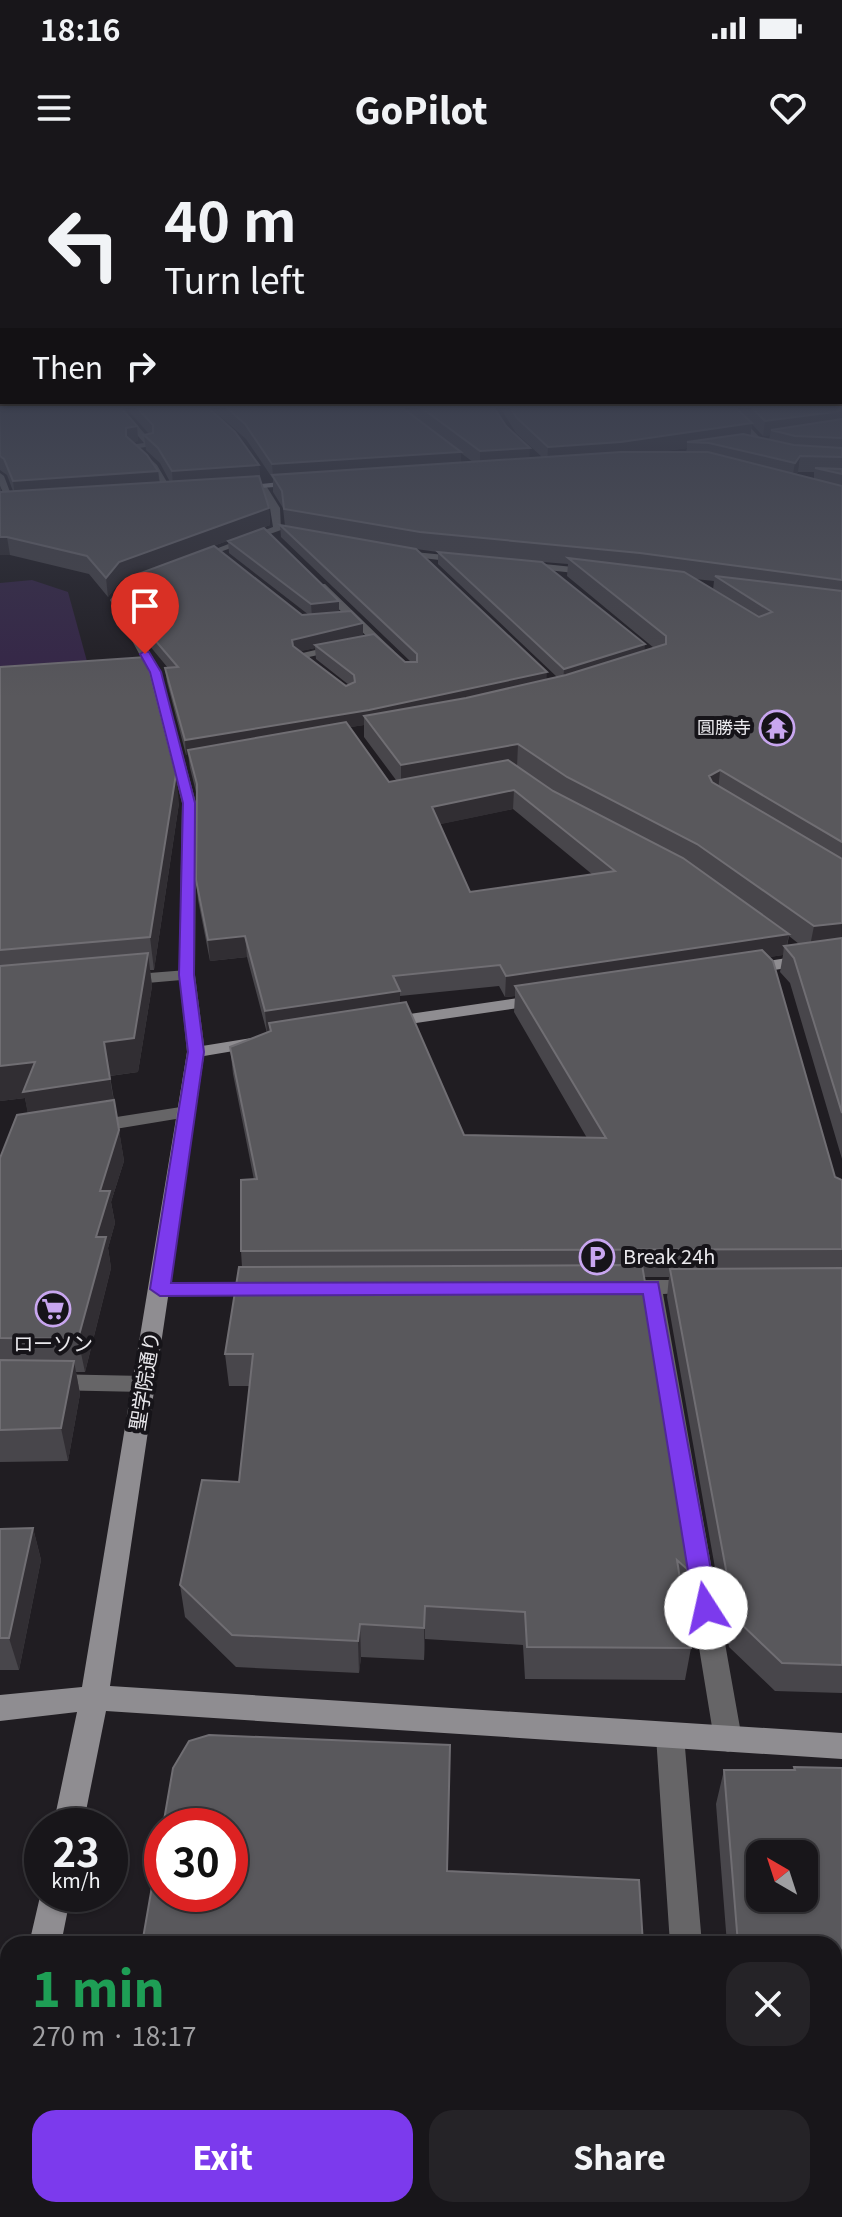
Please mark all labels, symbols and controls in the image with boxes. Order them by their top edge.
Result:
text: 18:16 [40,6,121,50]
text: GoPilot [354,82,488,134]
icon: menu [32,86,76,130]
icon: heart [766,86,810,130]
text: 40 m [164,177,297,258]
icon: left [32,192,136,296]
text: Turn left [164,252,305,304]
text: Then [32,344,103,388]
icon: right [119,344,163,388]
pin [111,572,179,654]
icon: arrive [123,584,167,628]
temple icon: 圓勝寺 [758,709,796,747]
place label: 圓勝寺 [697,713,751,739]
parking icon: Break 24h [578,1238,616,1276]
place label: Break 24h [623,1241,715,1270]
supermarket icon: ローソン [34,1290,72,1328]
place label: ローソン [13,1328,93,1357]
street label: 聖学院通り [121,1329,166,1432]
position arrow [664,1566,748,1650]
speed limit sign: 30 [144,1808,248,1912]
text: 23 [52,1821,100,1879]
north arrow [746,1840,818,1912]
map controls [746,1840,818,1912]
text: km/h [51,1865,101,1894]
text: 1 min [32,1951,165,2021]
button: close [726,1962,810,2046]
text: 270 m · 18:17 [32,2016,196,2053]
button: Exit [32,2110,413,2202]
button: Share [429,2110,810,2202]

